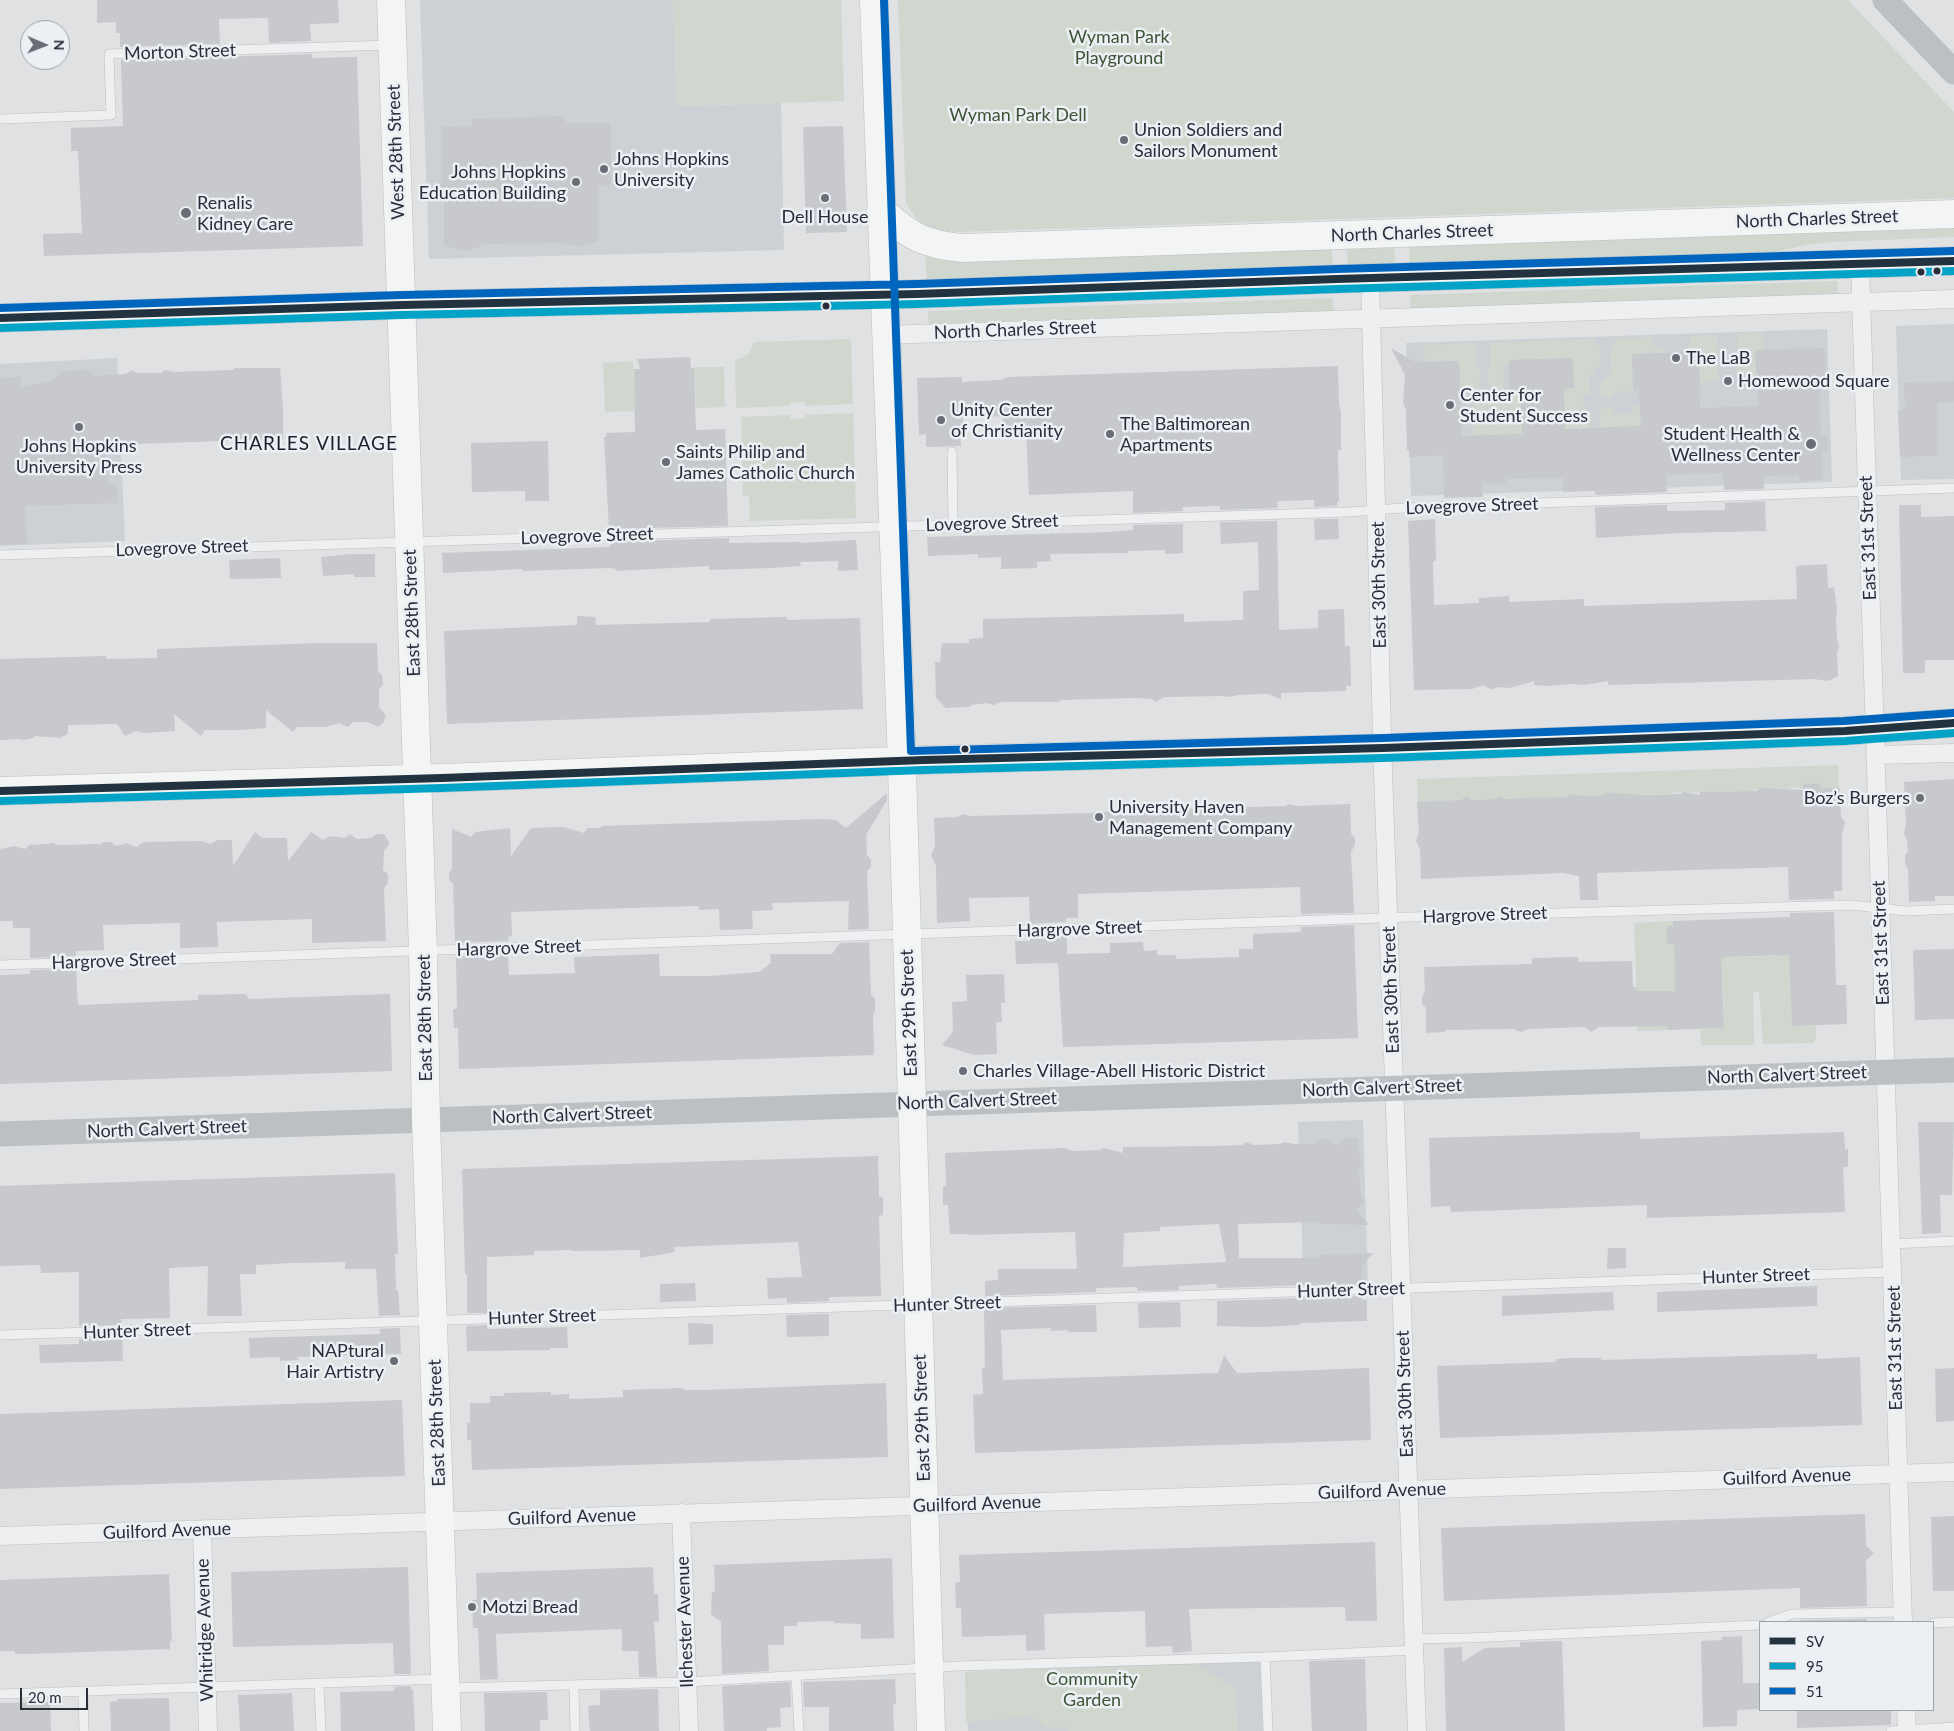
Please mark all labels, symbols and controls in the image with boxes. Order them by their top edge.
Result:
north arrow [20,20,70,70]
park label: Wyman Park Playground [1068,26,1170,68]
street label: Morton Street [124,39,236,65]
text: N [51,40,68,51]
street label: West 28th Street [383,84,409,220]
park label: Wyman Park Dell [949,104,1087,126]
place label: Union Soldiers and Sailors Monument [1134,119,1282,162]
marker: Union Soldiers and Sailors Monument [1118,134,1130,146]
place label: Johns Hopkins University [614,148,729,190]
place label: Johns Hopkins Education Building [419,161,566,203]
marker: Johns Hopkins University [598,163,610,175]
marker: Johns Hopkins Education Building [570,176,582,188]
place label: Renalis Kidney Care [197,192,293,234]
marker: Dell House [819,192,831,204]
street label: North Charles Street [1735,205,1899,233]
marker: Renalis Kidney Care [179,206,193,220]
place label: Dell House [781,206,869,228]
street label: North Charles Street [1330,219,1494,247]
unlabelled marker [1932,266,1942,276]
unlabelled marker [1916,267,1926,277]
unlabelled marker [821,301,831,311]
street label: North Charles Street [933,316,1097,344]
place label: The LaB [1686,347,1750,369]
marker: The LaB [1670,352,1682,364]
place label: Homewood Square [1738,370,1889,392]
marker: Homewood Square [1722,375,1734,387]
place label: Center for Student Success [1460,384,1588,426]
place label: Unity Center of Christianity [951,399,1063,442]
marker: Center for Student Success [1444,399,1456,411]
place label: The Baltimorean Apartments [1120,413,1250,456]
marker: Unity Center of Christianity [935,414,947,426]
marker: Johns Hopkins University Press [73,421,85,433]
place label: Student Health & Wellness Center [1664,423,1800,466]
marker: The Baltimorean Apartments [1104,428,1116,440]
district label: CHARLES VILLAGE [218,433,400,455]
place label: Johns Hopkins University Press [16,435,142,478]
marker: Student Health & Wellness Center [1804,437,1818,451]
place label: Saints Philip and James Catholic Church [676,441,855,484]
marker: Saints Philip and James Catholic Church [660,456,672,468]
street label: East 31st Street [1855,475,1881,601]
street label: Lovegrove Street [1405,493,1539,519]
street label: Lovegrove Street [925,510,1059,536]
street label: East 30th Street [1367,521,1391,649]
street label: Lovegrove Street [520,523,654,549]
street label: Lovegrove Street [115,535,249,561]
street label: East 28th Street [399,549,425,677]
unlabelled marker [960,744,970,754]
place label: Boz’s Burgers [1804,787,1910,809]
marker: Boz’s Burgers [1914,792,1926,804]
place label: University Haven Management Company [1109,796,1292,839]
marker: University Haven Management Company [1093,811,1105,823]
street label: East 31st Street [1868,880,1894,1006]
street label: Hargrove Street [1422,902,1548,928]
street label: Hargrove Street [1017,916,1143,942]
street label: East 30th Street [1378,926,1404,1054]
street label: Hargrove Street [456,935,582,961]
street label: Hargrove Street [51,948,177,974]
street label: East 29th Street [896,949,922,1077]
street label: East 28th Street [413,954,437,1082]
place label: Charles Village-Abell Historic District [973,1060,1265,1082]
street label: North Calvert Street [1707,1061,1867,1089]
marker: Charles Village-Abell Historic District [957,1065,969,1077]
street label: North Calvert Street [1302,1074,1462,1102]
street label: North Calvert Street [897,1087,1057,1115]
street label: North Calvert Street [492,1101,652,1129]
street label: North Calvert Street [87,1115,247,1143]
street label: Hunter Street [1702,1263,1810,1289]
street label: Hunter Street [1297,1277,1405,1303]
street label: East 31st Street [1883,1285,1907,1411]
street label: Hunter Street [893,1291,1001,1317]
street label: Hunter Street [488,1304,596,1330]
street label: Hunter Street [83,1318,191,1344]
street label: East 30th Street [1392,1330,1418,1458]
place label: NAPtural Hair Artistry [286,1340,384,1382]
street label: East 29th Street [909,1354,935,1482]
marker: NAPtural Hair Artistry [388,1355,400,1367]
street label: East 28th Street [424,1359,450,1487]
street label: Guilford Avenue [1723,1464,1851,1490]
street label: Guilford Avenue [1318,1478,1446,1504]
street label: Guilford Avenue [913,1491,1041,1517]
street label: Guilford Avenue [508,1504,636,1530]
street label: Guilford Avenue [103,1518,231,1544]
street label: Ilchester Avenue [672,1556,698,1688]
street label: Whitridge Avenue [192,1558,218,1702]
place label: Motzi Bread [482,1596,578,1618]
marker: Motzi Bread [466,1601,478,1613]
legend [1759,1621,1934,1711]
text: SV [1806,1632,1824,1650]
text: 95 [1806,1657,1823,1675]
park label: Community Garden [1046,1668,1138,1710]
scale bar [22,1678,90,1710]
text: 51 [1806,1682,1823,1700]
text: 20 m [28,1688,62,1706]

